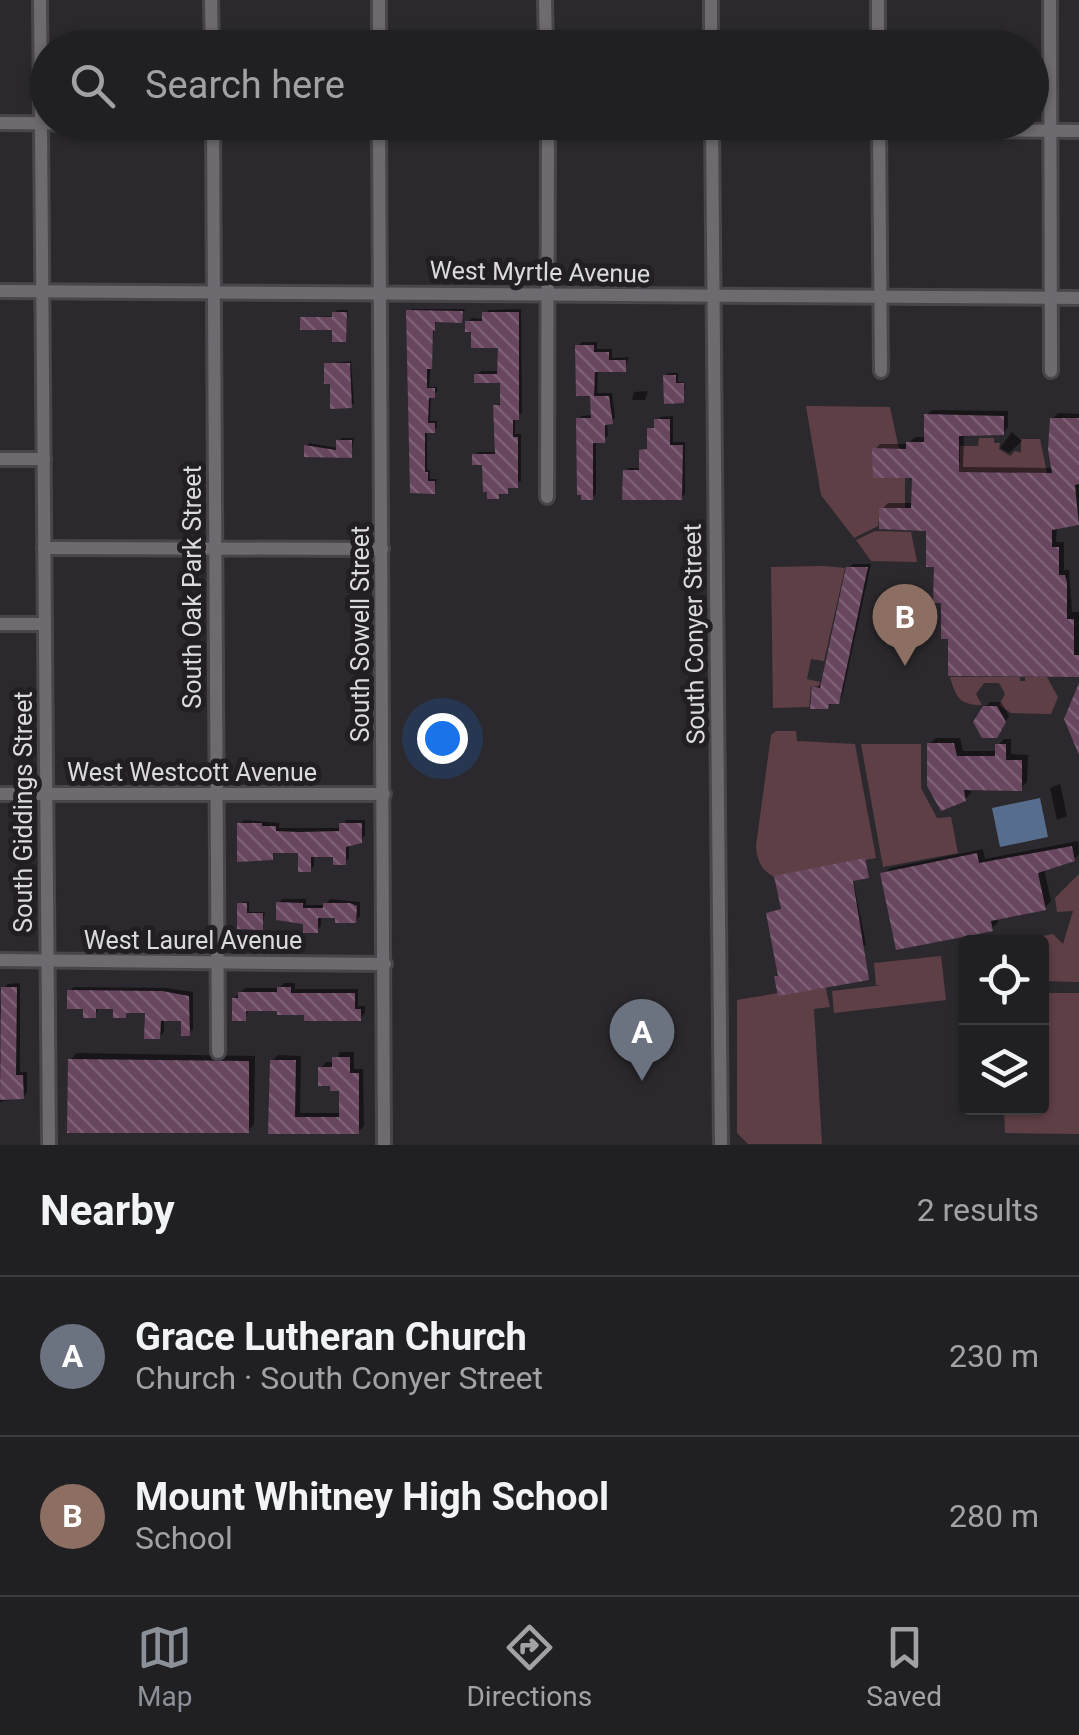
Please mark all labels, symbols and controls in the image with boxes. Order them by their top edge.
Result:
search box [30,30,1049,140]
icon: search [65,58,120,113]
text: Search here [145,63,345,107]
street label: West Myrtle Avenue [429,256,651,288]
street label: South Oak Park Street [178,465,207,709]
street label: South Conyer Street [678,523,710,745]
street label: South Sowell Street [346,526,375,742]
pin: B [872,584,938,666]
street label: South Giddings Street [9,691,38,933]
your location [417,713,468,764]
street label: West Westcott Avenue [67,758,317,787]
street label: West Laurel Avenue [84,926,302,955]
map controls [959,935,1049,1115]
button: locate [959,935,1049,1025]
pin: A [610,998,674,1081]
button: layers [959,1025,1049,1115]
text: Nearby [40,1186,175,1235]
text: 2 results [917,1191,1039,1229]
text: Grace Lutheran Church [135,1315,527,1359]
text: A [62,1337,83,1375]
text: 230 m [949,1337,1039,1375]
text: Church · South Conyer Street [135,1359,543,1397]
text: Mount Whitney High School [135,1475,609,1519]
text: B [62,1497,83,1535]
text: 280 m [949,1497,1039,1535]
text: School [135,1519,233,1557]
tab: Map [137,1620,192,1713]
tab: Directions [466,1620,592,1713]
tab: Saved [866,1620,942,1713]

